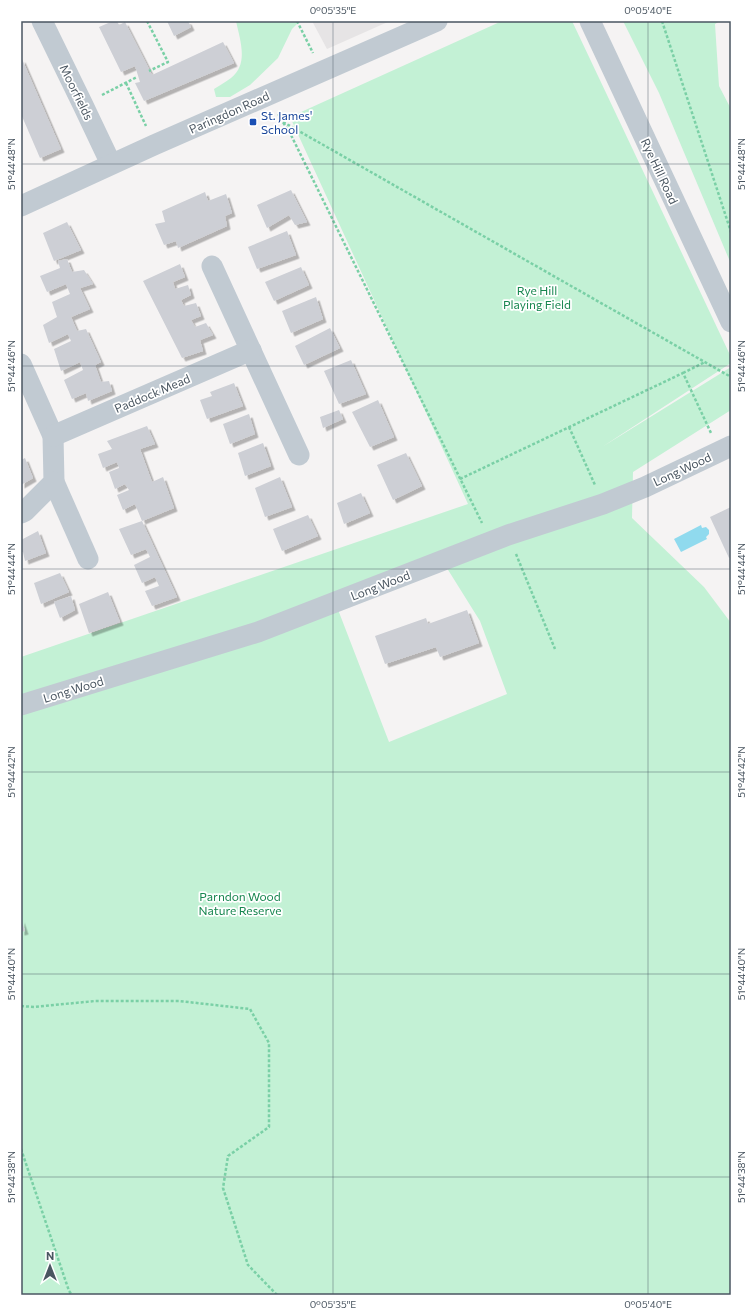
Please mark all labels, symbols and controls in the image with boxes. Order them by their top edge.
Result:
text: 0°05'35"E [310,4,356,16]
text: 0°05'40"E [624,4,672,16]
street label: Moorfields [58,62,96,122]
street label: Paringdon Road [187,88,271,136]
place label: St. James' School [261,108,312,136]
marker: St. James' School [248,117,258,127]
street label: Rye Hill Road [639,136,681,206]
text: 51°44'48"N [5,138,17,190]
text: 51°44'48"N [735,138,747,190]
park label: Rye Hill Playing Field [503,283,571,311]
text: 51°44'46"N [5,340,17,392]
text: 51°44'46"N [735,340,747,392]
street label: Paddock Mead [112,371,192,415]
street label: Long Wood [651,449,713,489]
text: 51°44'44"N [5,543,17,595]
text: 51°44'44"N [735,543,747,595]
street label: Long Wood [348,567,412,603]
street label: Long Wood [41,673,105,705]
text: 51°44'42"N [5,746,17,798]
text: 51°44'42"N [735,746,747,798]
park label: Parndon Wood Nature Reserve [199,889,282,917]
text: 51°44'40"N [5,948,17,1000]
text: 51°44'40"N [735,948,747,1000]
text: 51°44'38"N [5,1151,17,1203]
text: 51°44'38"N [735,1151,747,1203]
north arrow [30,1246,70,1286]
text: N [46,1249,54,1262]
text: 0°05'35"E [310,1298,356,1310]
text: 0°05'40"E [624,1298,672,1310]

